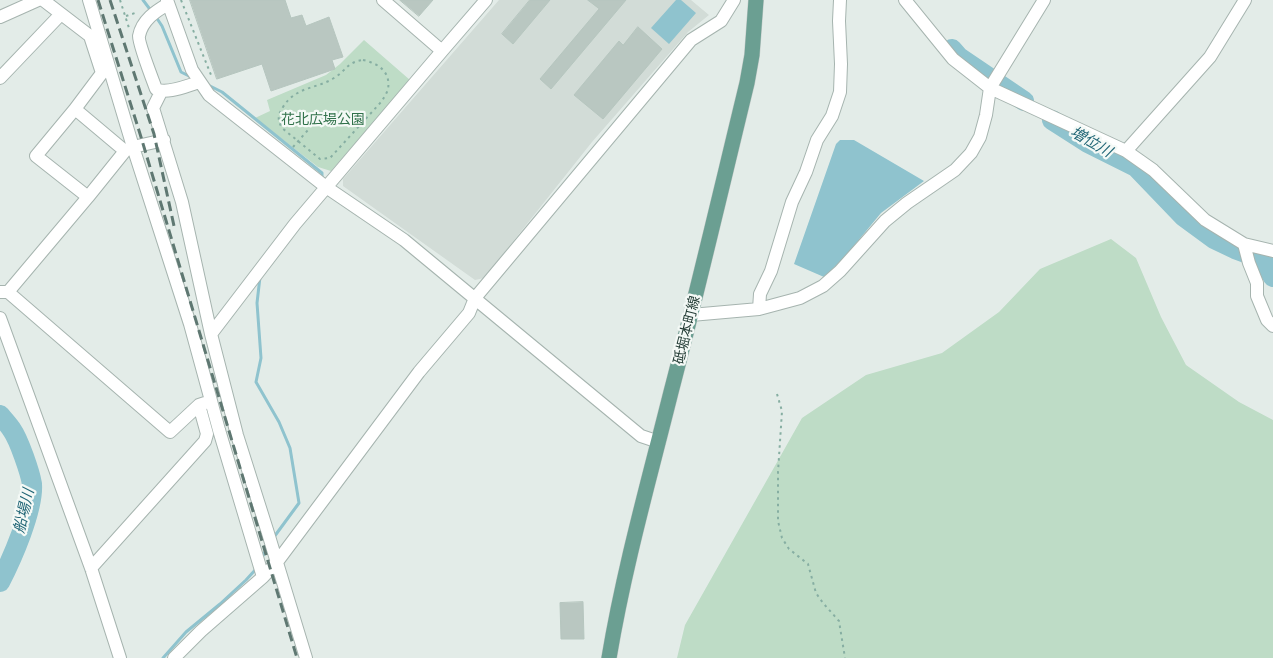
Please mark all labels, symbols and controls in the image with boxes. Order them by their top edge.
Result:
park label: 花北広場公園 [281,112,365,128]
water label: 増位川 [1067,123,1115,161]
street label: 砥堀本町線 [670,294,704,366]
water label: 船場川 [10,487,38,535]

